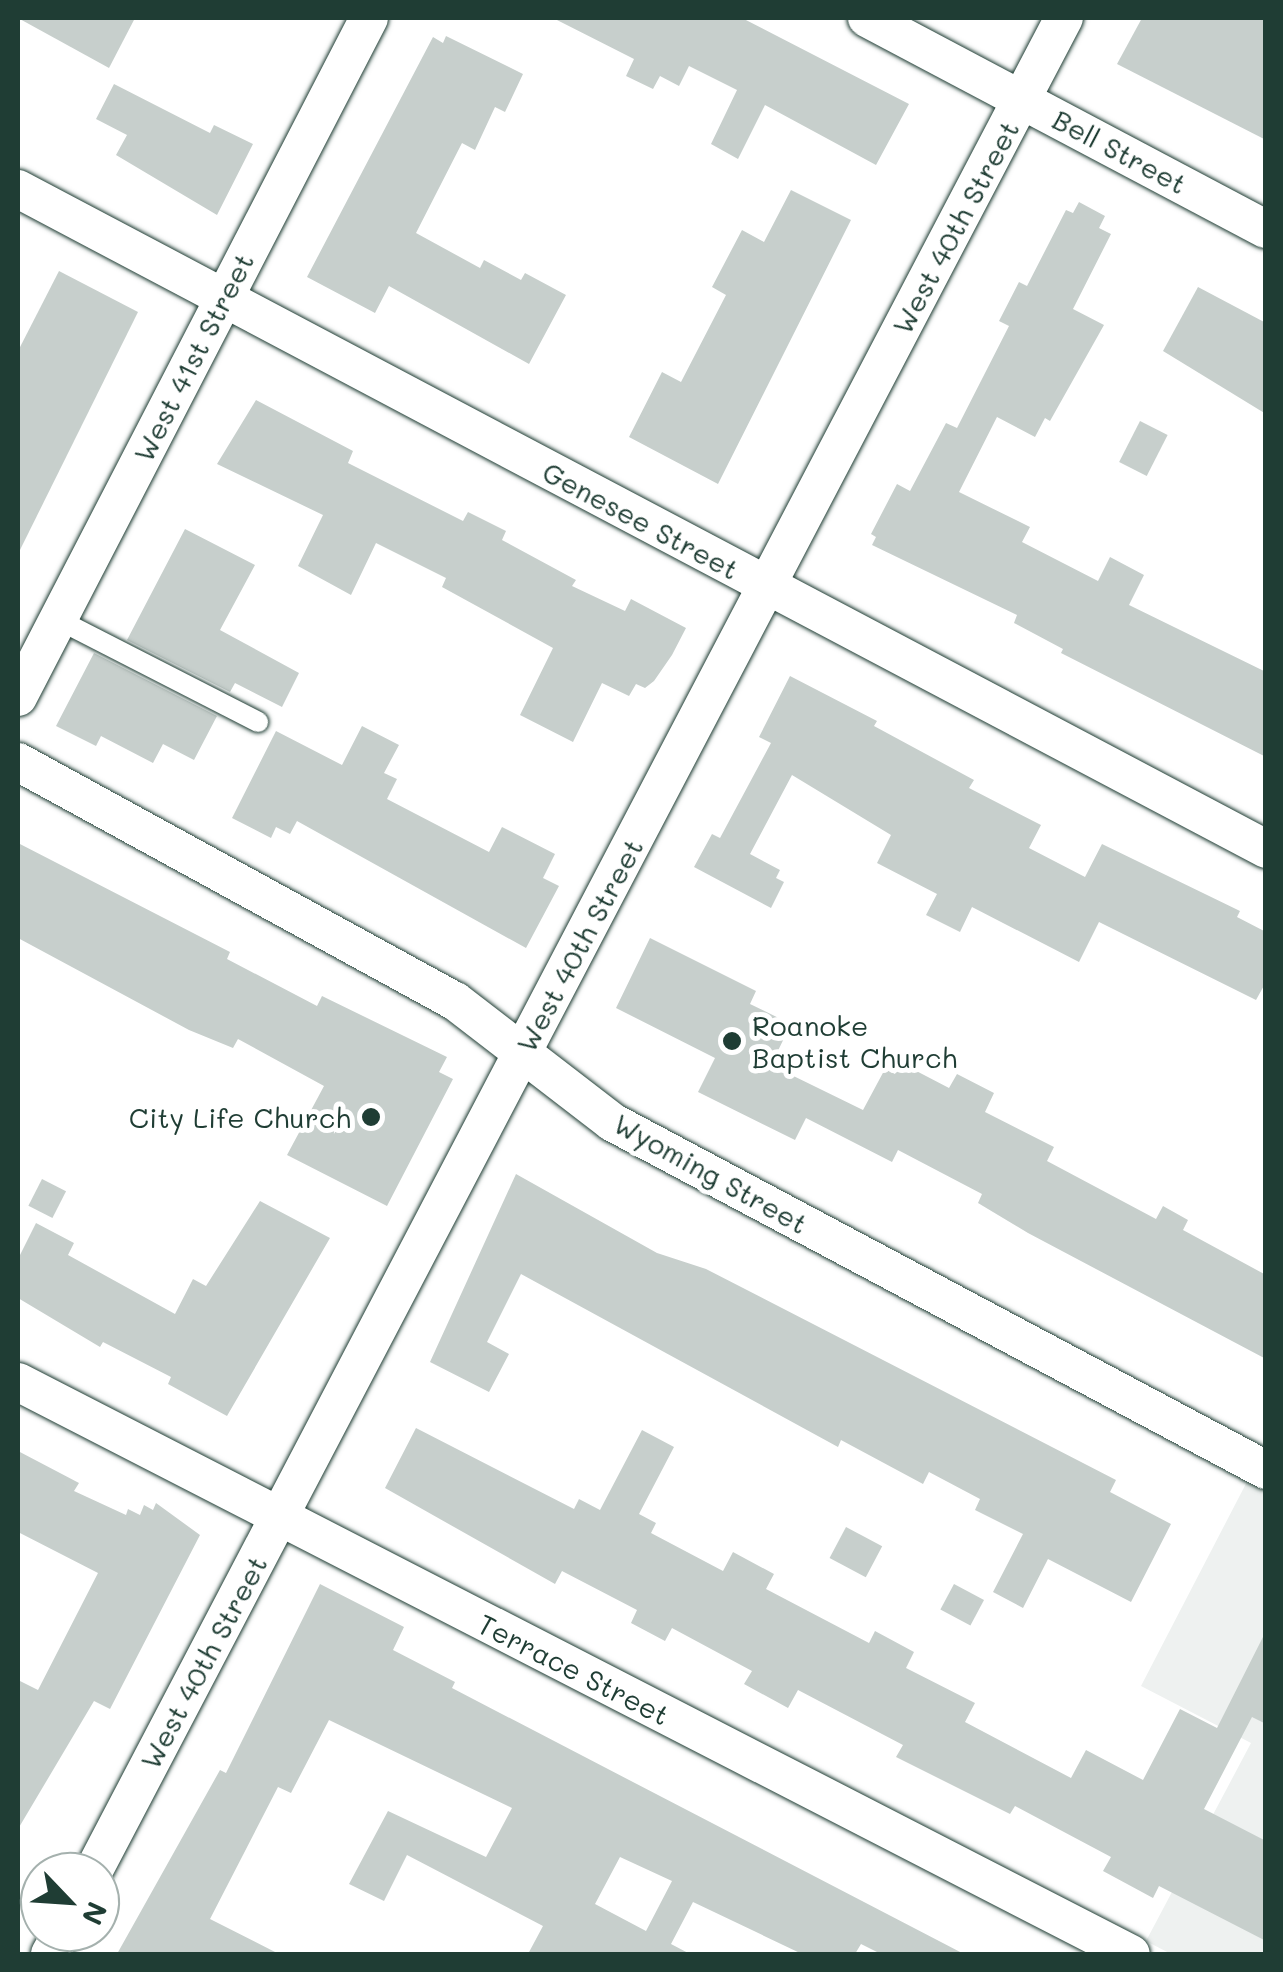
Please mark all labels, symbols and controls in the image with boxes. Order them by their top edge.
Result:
street label: Bell Street [1047,102,1193,200]
street label: West 40th Street [885,115,1025,339]
street label: West 41st Street [126,247,260,467]
street label: Genesee Street [537,454,745,586]
street label: West 40th Street [509,833,649,1057]
place label: Roanoke Baptist Church [752,1008,957,1074]
marker: Roanoke Baptist Church [721,1030,743,1052]
place label: City Life Church [129,1100,351,1134]
marker: City Life Church [360,1106,382,1128]
street label: Wyoming Street [608,1106,814,1240]
street label: West 40th Street [133,1550,273,1774]
street label: Terrace Street [473,1606,675,1732]
north arrow [20,1852,120,1952]
text: N [75,1897,116,1931]

